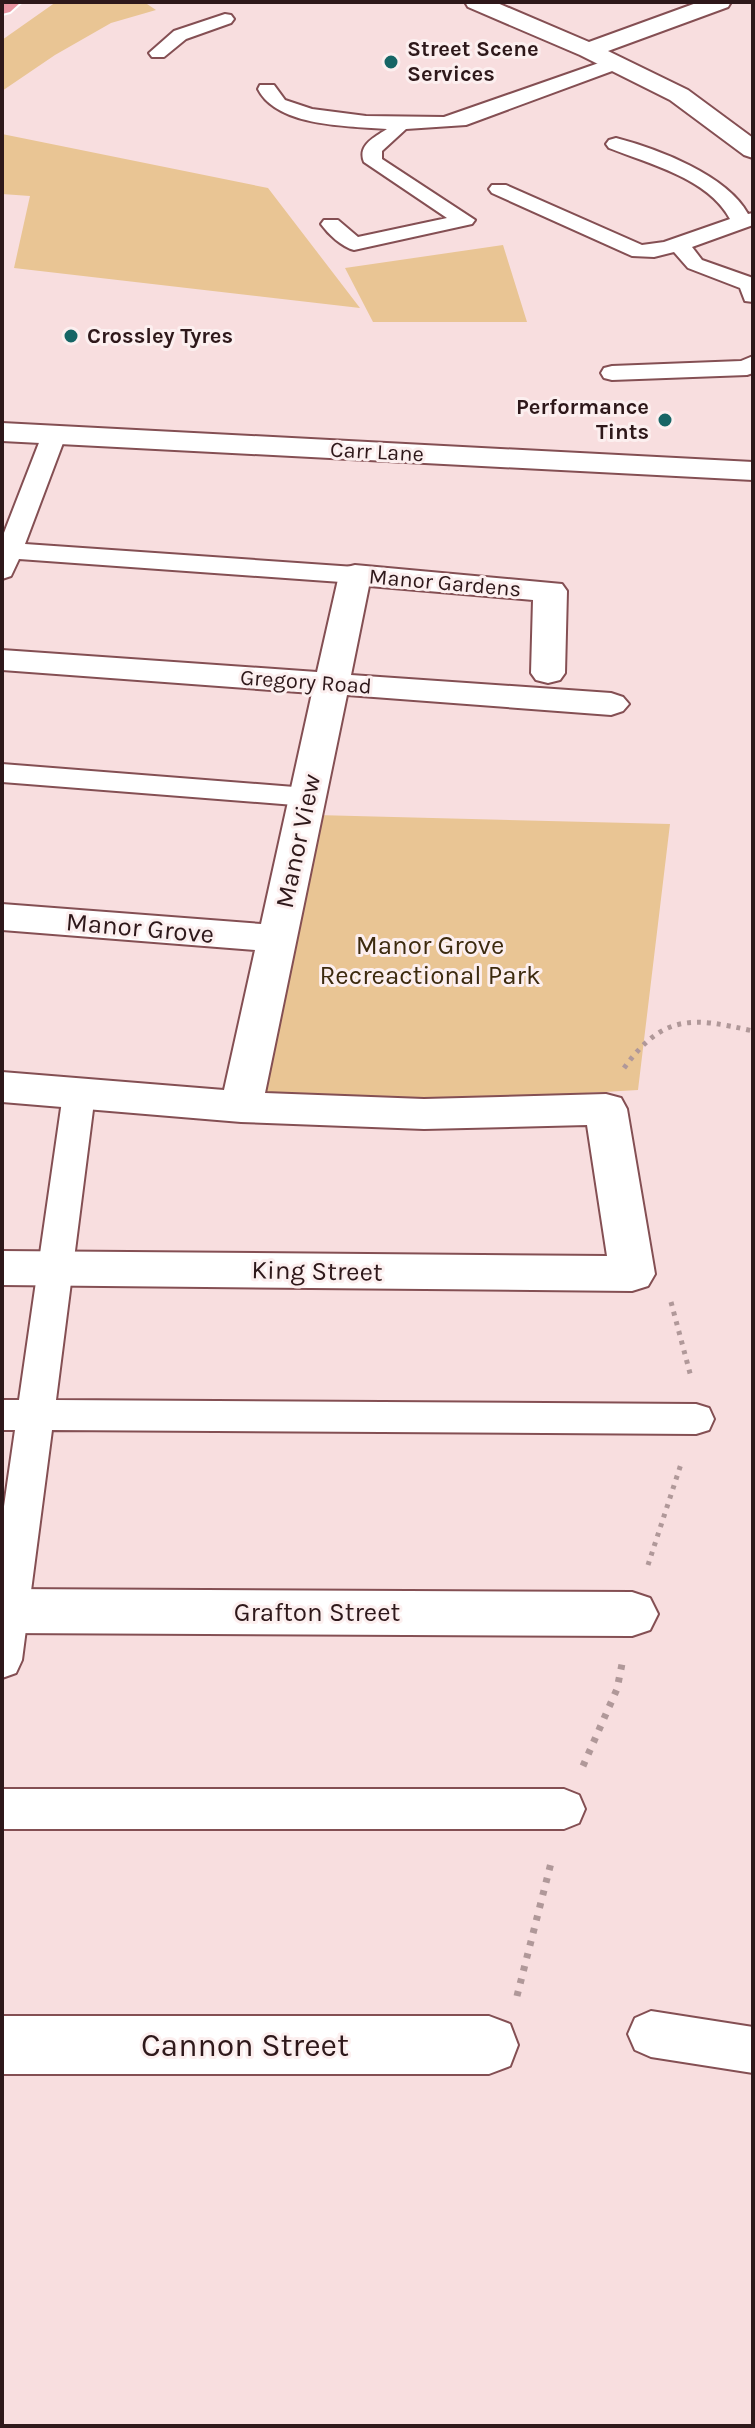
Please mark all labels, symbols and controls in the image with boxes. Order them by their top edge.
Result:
place label: Street Scene Services [407,36,539,87]
marker: Street Scene Services [382,53,400,71]
place label: Crossley Tyres [87,323,233,349]
marker: Crossley Tyres [62,327,80,345]
place label: Performance Tints [516,394,649,445]
marker: Performance Tints [656,411,674,429]
street label: Carr Lane [330,437,424,467]
street label: Manor Gardens [368,563,522,603]
street label: Gregory Road [239,664,373,700]
street label: Manor View [269,771,327,911]
street label: Manor Grove [65,906,215,950]
park label: Manor Grove Recreactional Park [319,930,541,991]
street label: King Street [251,1254,383,1288]
street label: Grafton Street [234,1597,401,1628]
street label: Cannon Street [141,2027,349,2064]

